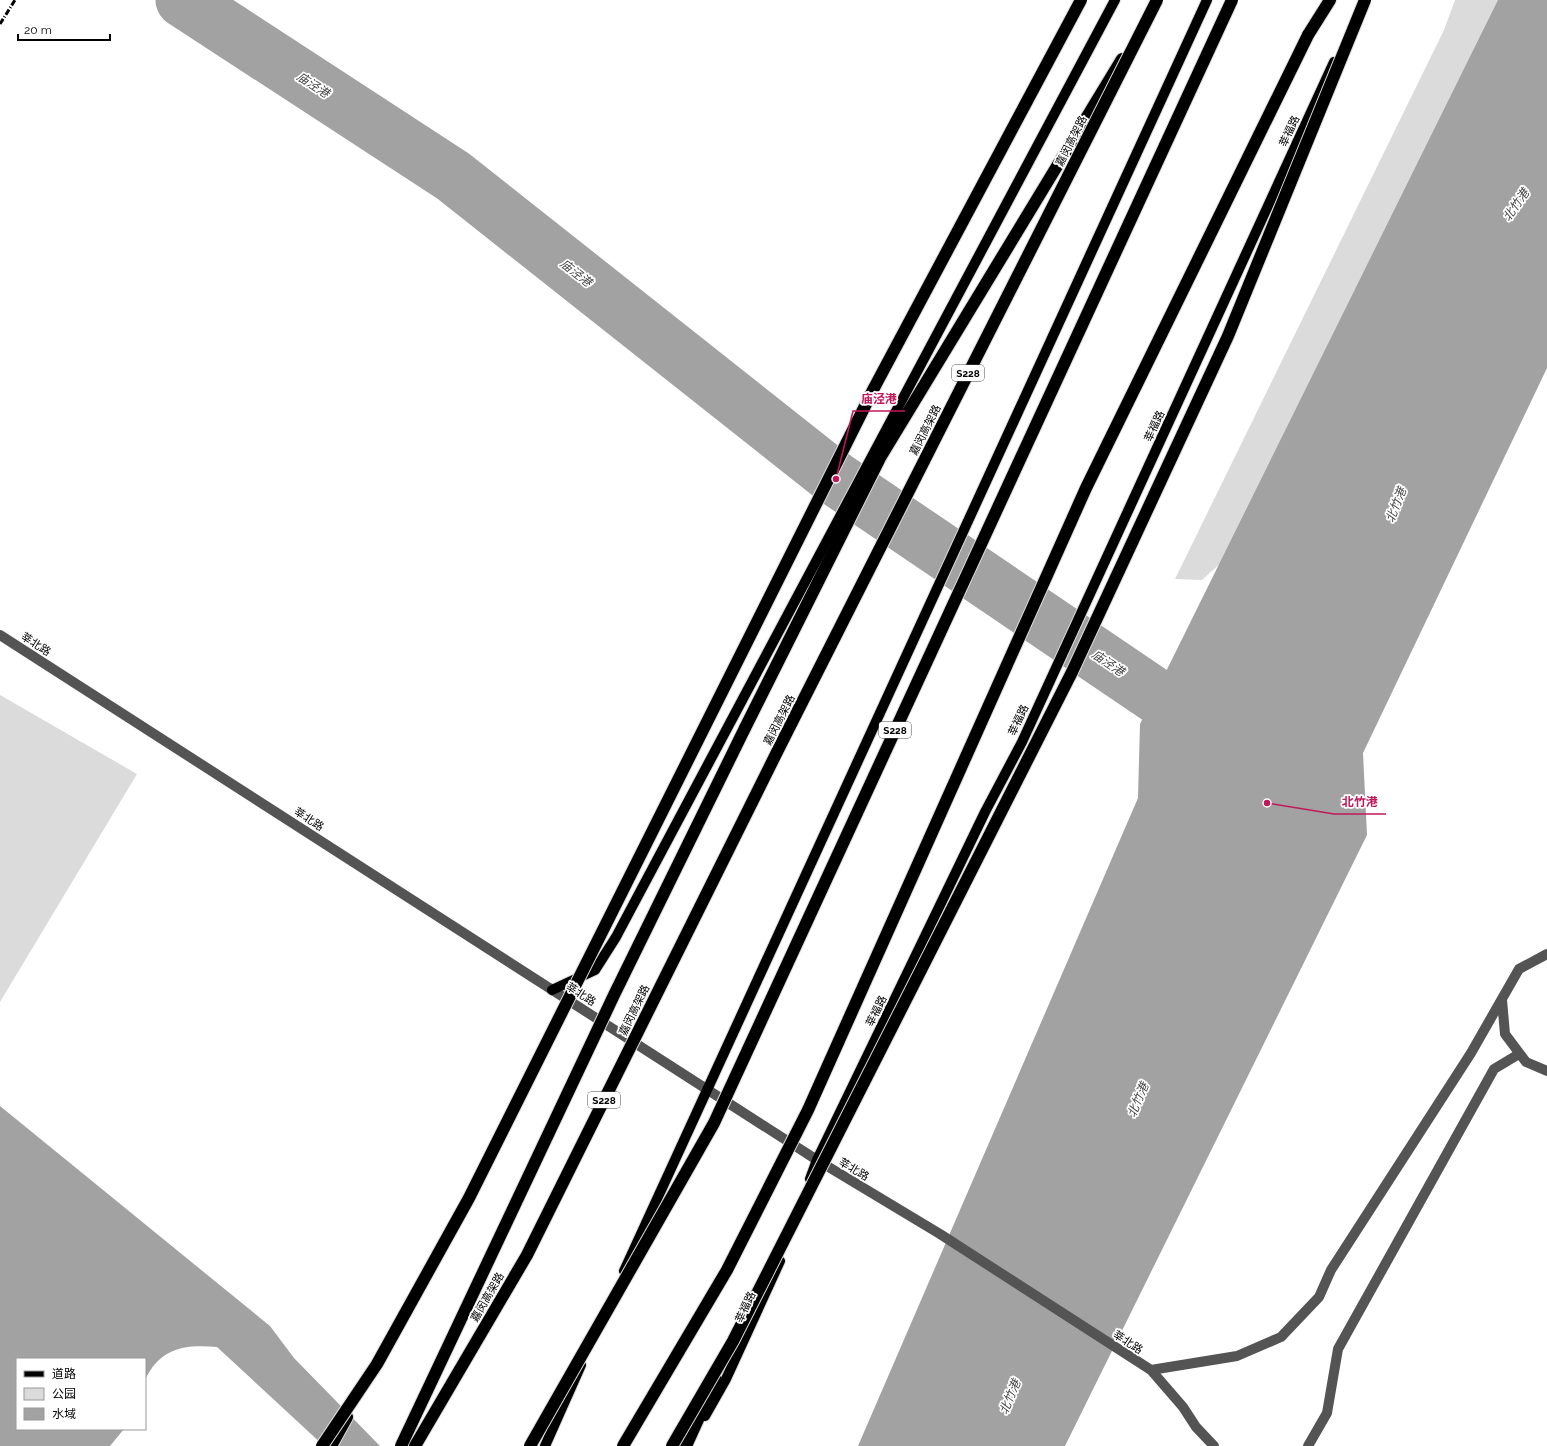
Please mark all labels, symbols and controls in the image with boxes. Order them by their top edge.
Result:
scale bar [18,16,110,42]
text: 20 m [24,23,52,37]
water label: 庙泾港 [294,69,334,102]
street label: 嘉闵高架路 [1053,114,1090,169]
street label: 莘福路 [1277,114,1302,149]
water label: 北竹港 [1500,185,1533,224]
water label: 庙泾港 [558,256,596,291]
road number: S228 [952,365,984,381]
callout: 庙泾港 [853,387,905,411]
text: 庙泾港 [861,392,897,406]
street label: 嘉闵高架路 [907,403,944,458]
street label: 莘福路 [1142,409,1167,444]
water label: 北竹港 [1383,484,1410,524]
street label: 莘北路 [18,630,53,659]
water label: 庙泾港 [1089,647,1128,680]
street label: 嘉闵高架路 [761,693,798,748]
street label: 莘福路 [1006,703,1031,738]
road number: S228 [879,722,911,738]
callout: 北竹港 [1334,790,1386,814]
text: 北竹港 [1342,795,1378,809]
street label: 莘北路 [291,805,326,834]
street label: 莘北路 [563,980,598,1009]
street label: 嘉闵高架路 [617,983,652,1038]
street label: 莘福路 [863,994,890,1029]
water label: 北竹港 [1125,1079,1152,1119]
road number: S228 [588,1092,620,1108]
street label: 莘北路 [836,1155,871,1183]
street label: 嘉闵高架路 [468,1270,507,1324]
street label: 莘福路 [733,1290,758,1325]
street label: 莘北路 [1110,1328,1145,1357]
legend [16,1358,146,1430]
text: 道路 [52,1367,76,1381]
water label: 北竹港 [997,1376,1024,1416]
text: 公园 [52,1387,76,1401]
text: 水域 [52,1407,76,1421]

